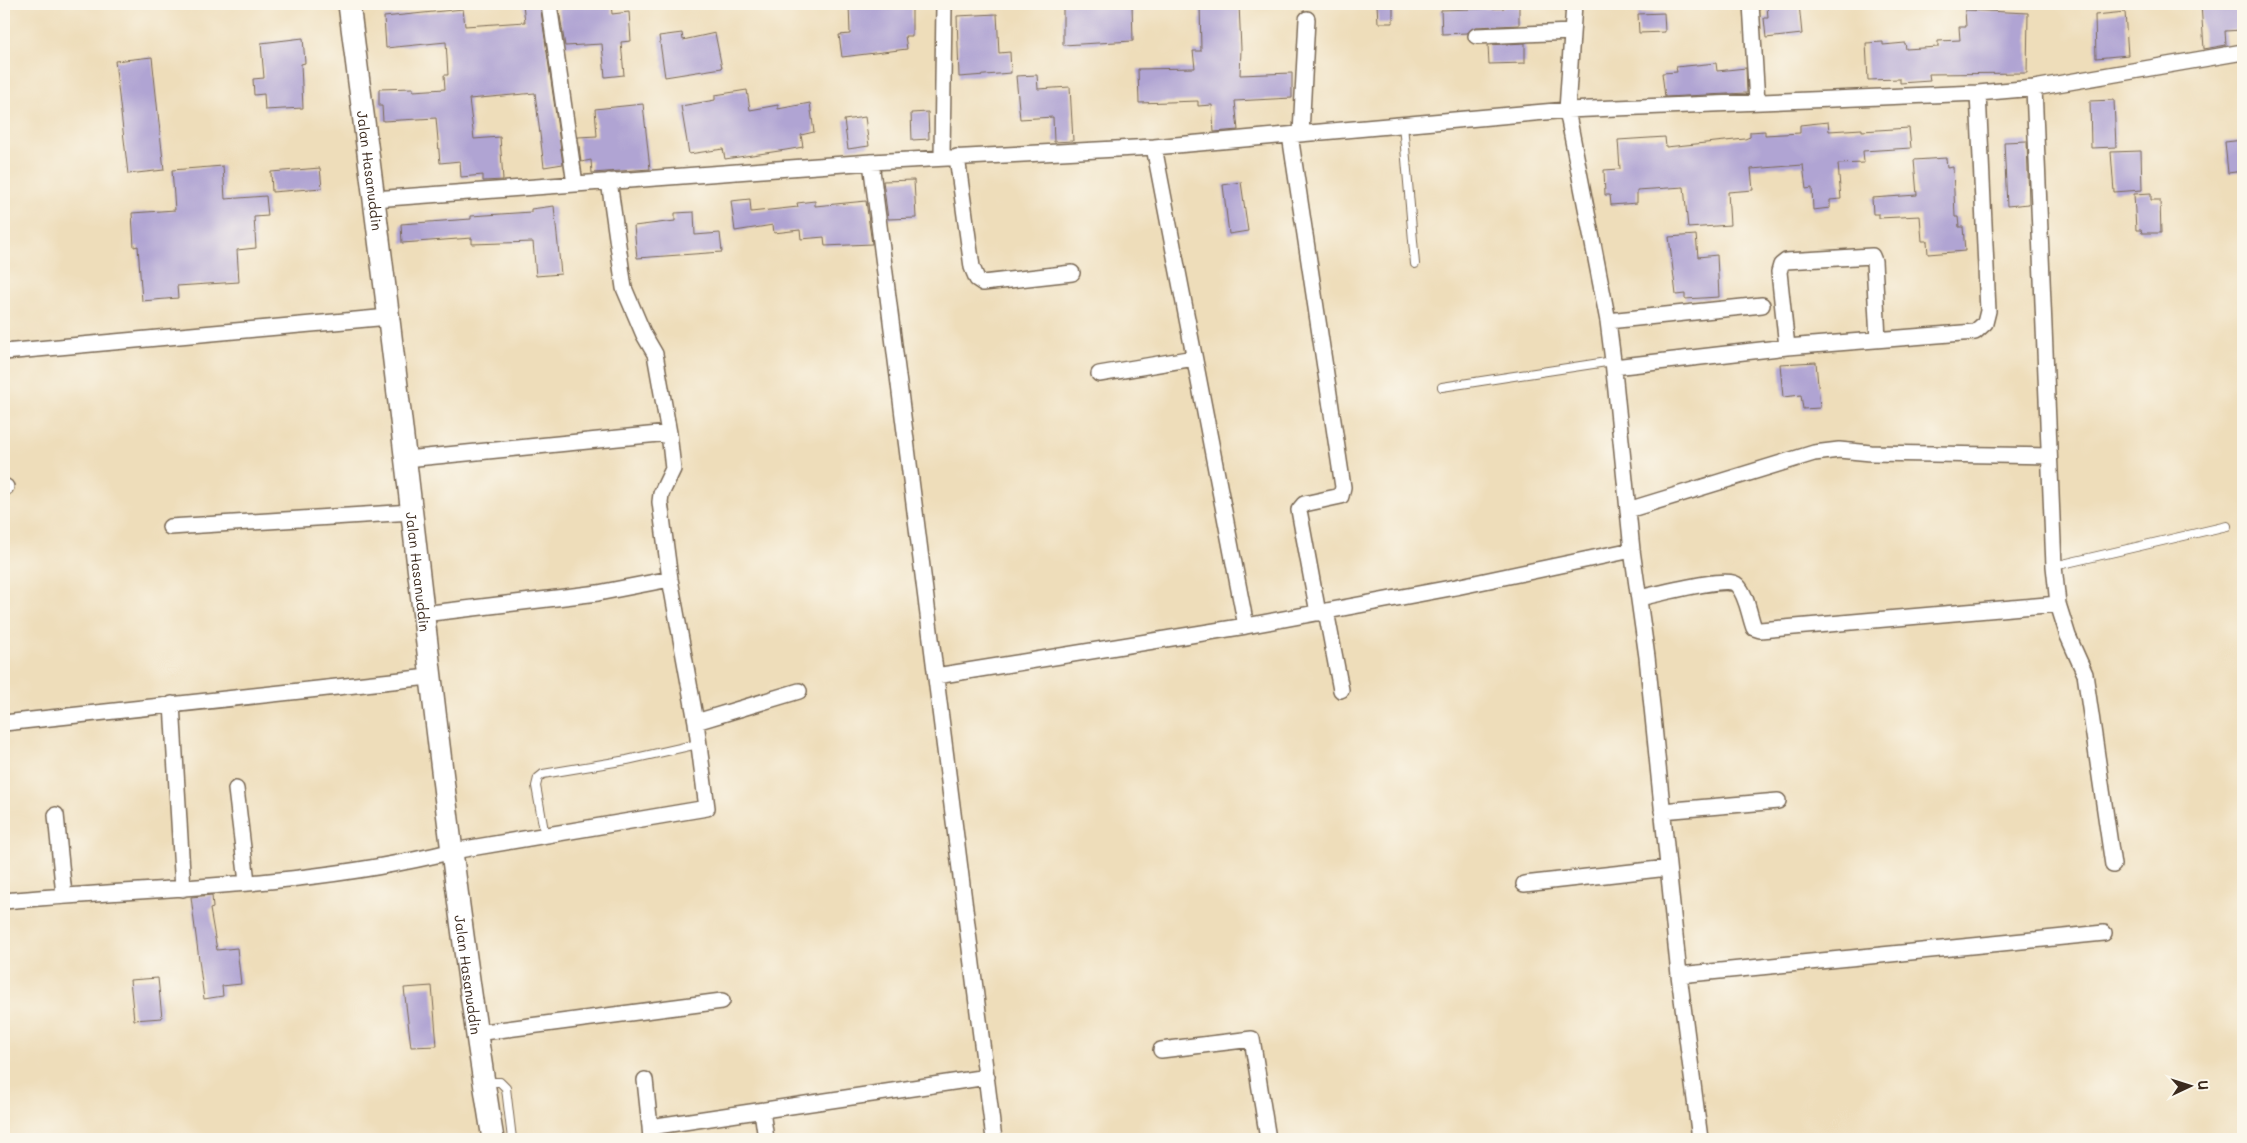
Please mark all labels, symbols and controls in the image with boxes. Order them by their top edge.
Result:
street label: Jalan Hasanuddin [353,110,387,232]
street label: Jalan Hasanuddin [402,511,435,633]
street label: Jalan Hasanuddin [451,914,486,1036]
north arrow [2164,1060,2214,1110]
text: U [2194,1079,2213,1091]

